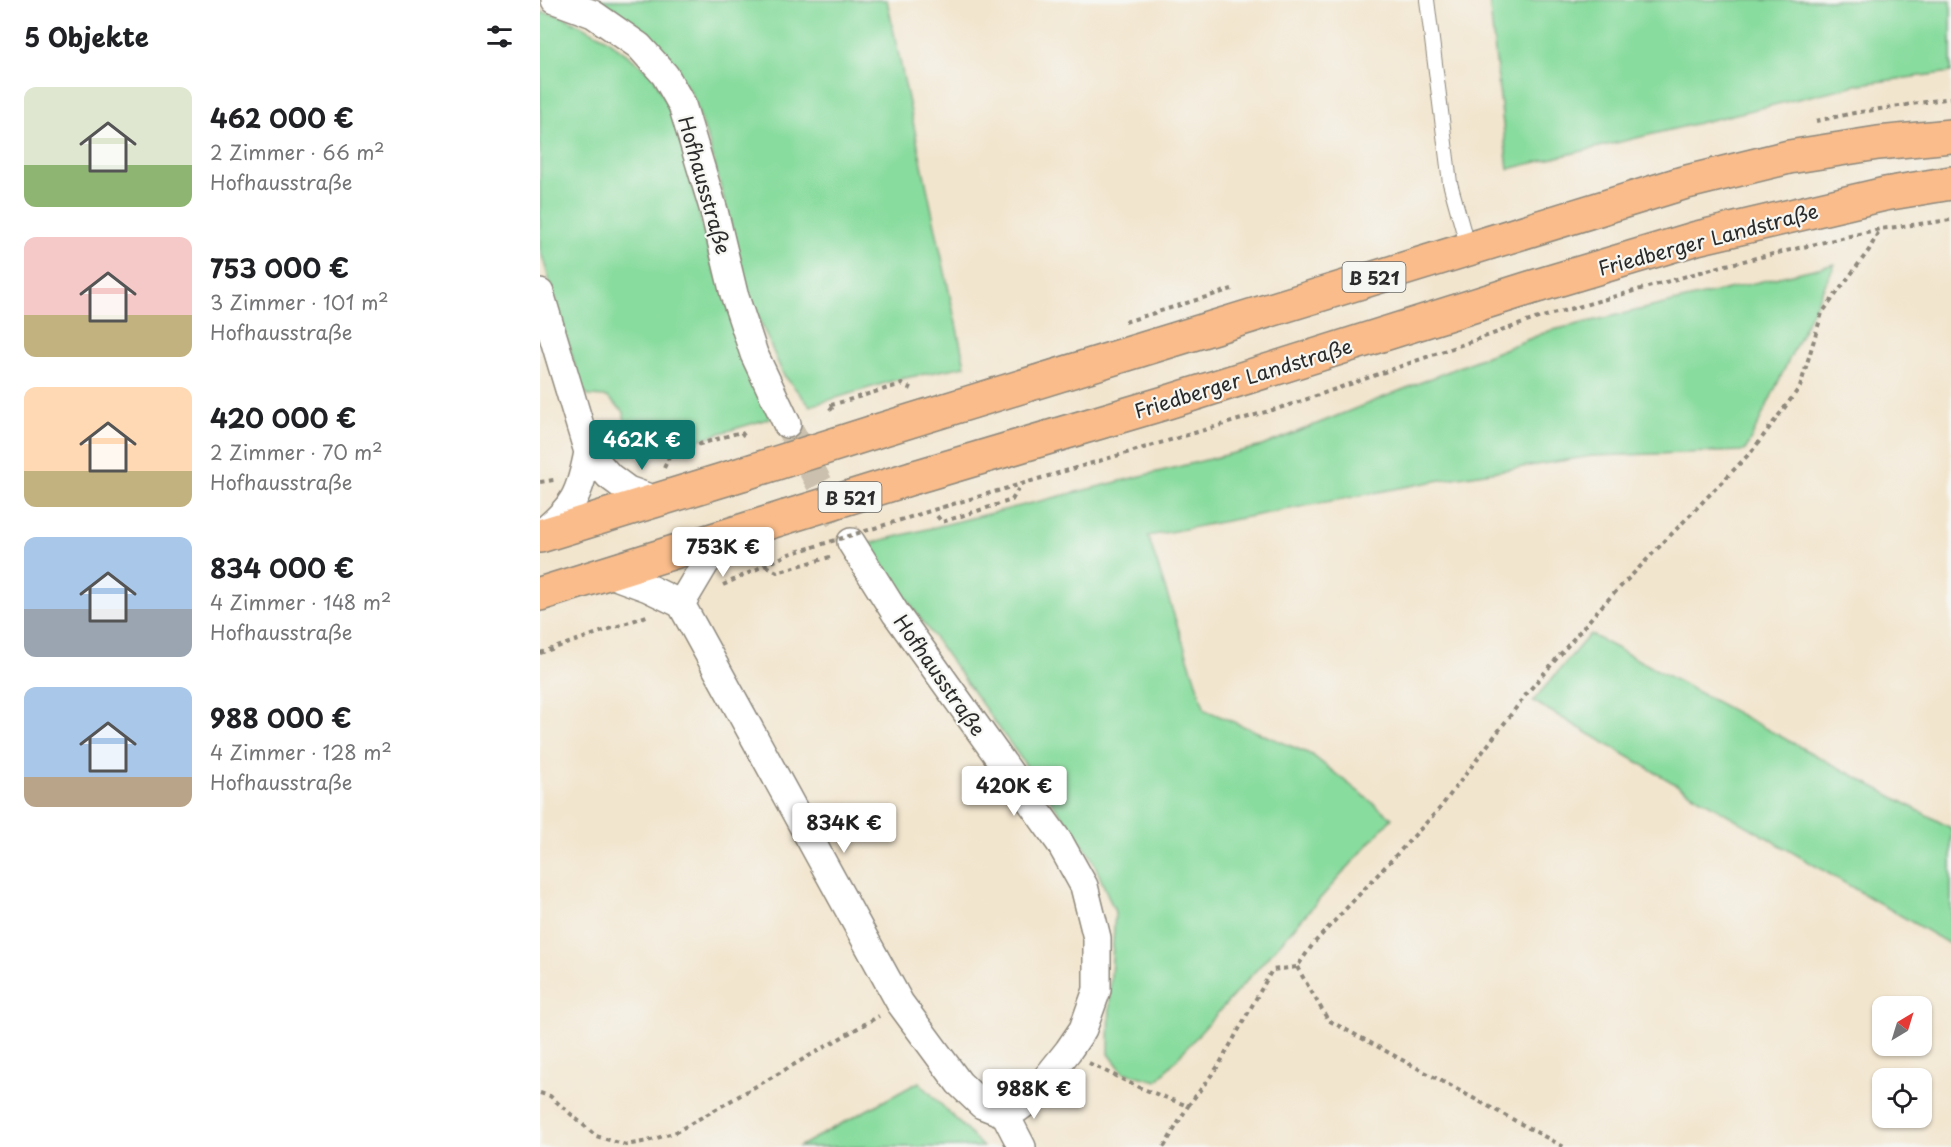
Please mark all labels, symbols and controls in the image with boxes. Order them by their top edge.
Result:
text: 5 Objekte [24,17,149,56]
icon: filters [483,20,516,53]
text: 462 000 € [210,98,354,137]
icon: home [72,111,144,183]
street label: Hofhausstraße [671,112,739,258]
text: 2 Zimmer · 66 m² [210,137,385,167]
text: Hofhausstraße [210,167,352,197]
street label: Friedberger Landstraße [1595,195,1821,283]
text: 753 000 € [210,248,349,287]
icon: home [72,261,144,333]
road number: B 521 [1342,262,1406,292]
text: 3 Zimmer · 101 m² [210,287,389,317]
text: Hofhausstraße [210,317,352,347]
street label: Friedberger Landstraße [1130,331,1356,425]
text: 420 000 € [210,398,356,437]
icon: home [72,411,144,483]
pin: 462K € [593,420,691,471]
text: 462K € [603,424,681,454]
text: 2 Zimmer · 70 m² [210,437,383,467]
text: Hofhausstraße [210,467,352,497]
road number: B 521 [818,482,882,512]
pin: 753K € [674,527,772,578]
text: 753K € [686,531,760,561]
text: 834 000 € [210,548,354,587]
icon: home [72,561,144,633]
text: 4 Zimmer · 148 m² [210,587,391,617]
street label: Hofhausstraße [887,608,993,742]
text: Hofhausstraße [210,617,352,647]
text: 988 000 € [210,698,352,737]
icon: home [72,711,144,783]
text: 4 Zimmer · 128 m² [210,737,392,767]
pin: 420K € [965,766,1063,817]
text: Hofhausstraße [210,767,352,797]
text: 420K € [976,770,1052,800]
pin: 834K € [795,803,893,854]
text: 834K € [806,807,882,837]
north arrow [1872,996,1932,1056]
map controls [1872,996,1932,1128]
button: locate [1872,1068,1932,1128]
pin: 988K € [985,1069,1083,1120]
text: 988K € [997,1073,1071,1103]

